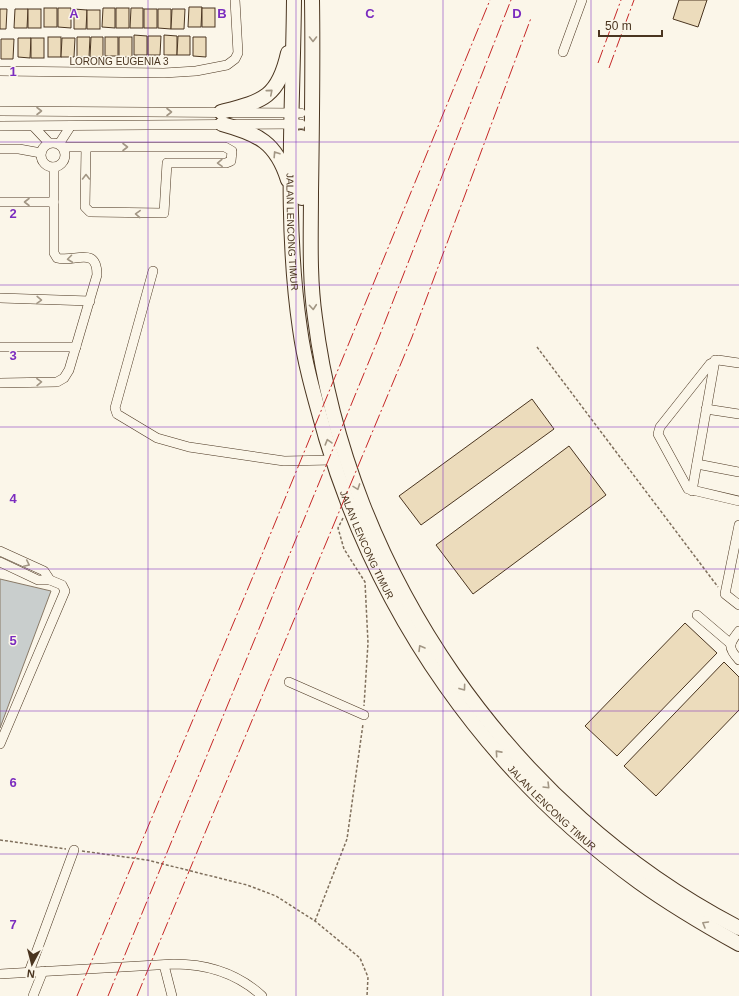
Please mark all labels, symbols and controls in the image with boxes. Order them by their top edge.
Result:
text: A [69,6,79,21]
text: B [217,6,227,21]
text: C [365,6,375,21]
text: D [512,6,522,21]
scale bar [599,12,662,38]
text: 50 m [605,19,632,33]
one-way arrow [309,36,317,42]
street label: LORONG EUGENIA 3 [70,56,169,67]
text: 1 [9,64,17,79]
one-way arrow [265,90,272,97]
one-way arrow [36,107,42,115]
one-way arrow [166,108,172,116]
one-way arrow [122,143,128,151]
one-way arrow [274,152,281,159]
one-way arrow [217,159,223,167]
street label: JALAN LENCONG TIMUR [285,173,301,291]
one-way arrow [81,174,90,180]
one-way arrow [24,198,30,206]
text: 2 [9,206,17,221]
one-way arrow [135,209,141,218]
one-way arrow [67,254,73,263]
one-way arrow [36,295,42,304]
one-way arrow [309,303,318,310]
text: 3 [9,348,17,363]
one-way arrow [36,378,42,387]
one-way arrow [324,438,332,445]
one-way arrow [353,483,361,490]
street label: JALAN LENCONG TIMUR [338,489,396,601]
text: 4 [9,491,17,506]
one-way arrow [23,559,30,567]
text: 5 [9,633,17,648]
one-way arrow [419,645,426,652]
one-way arrow [458,684,466,691]
one-way arrow [495,751,502,758]
street label: JALAN LENCONG TIMUR [506,763,598,852]
text: 6 [9,775,17,790]
one-way arrow [542,782,550,789]
text: 7 [9,917,17,932]
one-way arrow [702,922,709,929]
north arrow [12,944,52,984]
text: N [26,967,35,980]

